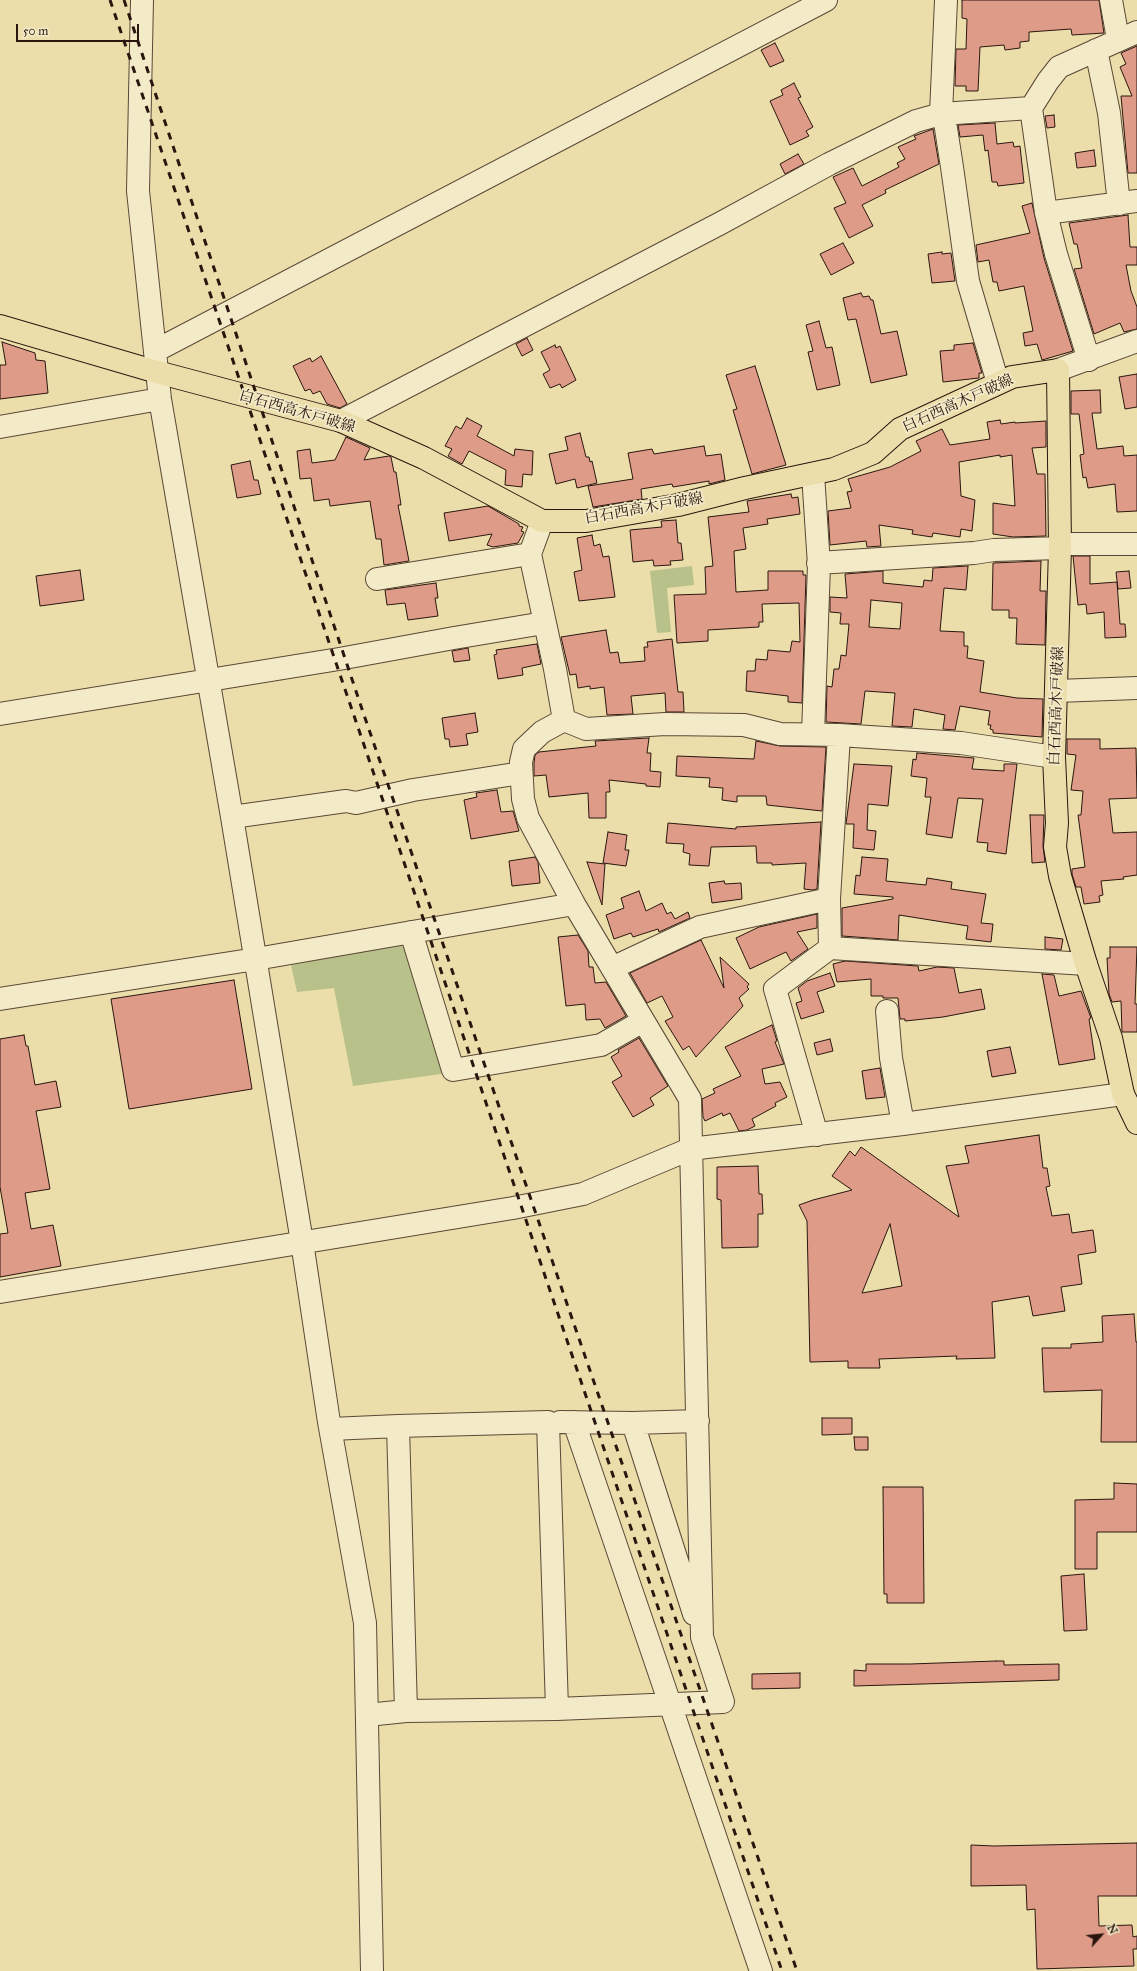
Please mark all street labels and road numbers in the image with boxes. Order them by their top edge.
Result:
street label: 白石西高木戸破線 [900,371,1016,437]
street label: 白石西高木戸破線 [237,387,357,437]
street label: 白石西高木戸破線 [583,490,705,528]
street label: 白石西高木戸破線 [1046,646,1068,766]

